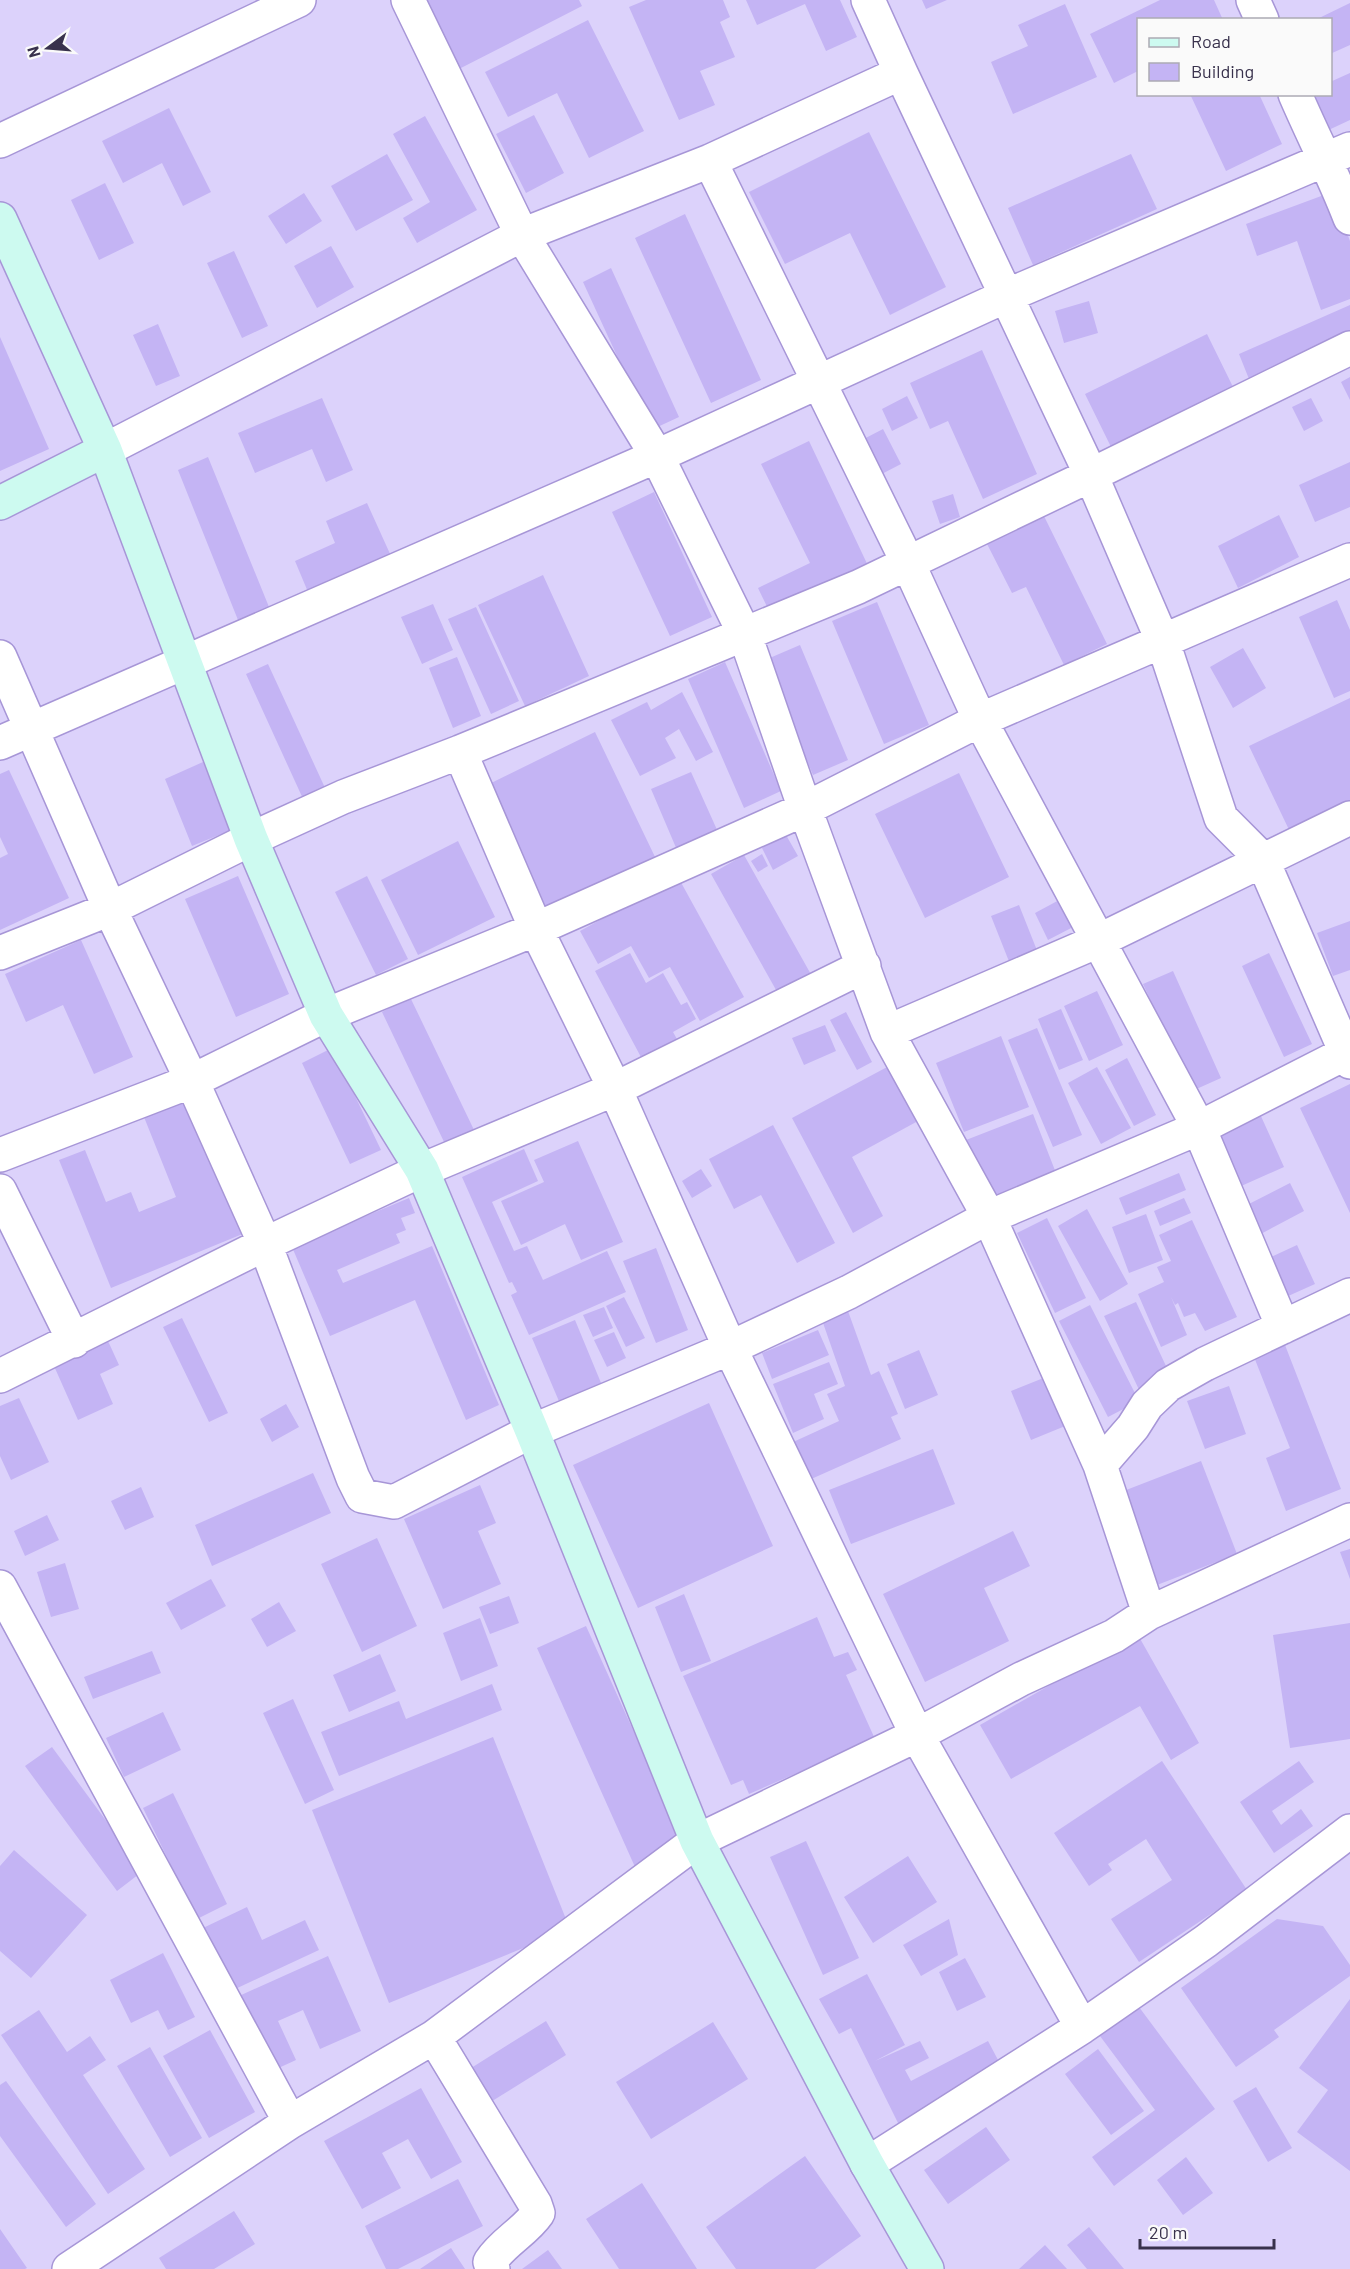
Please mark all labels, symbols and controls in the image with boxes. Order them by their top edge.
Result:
north arrow [18,18,78,78]
legend [1137,18,1332,96]
text: Road [1191,30,1231,52]
text: N [23,45,44,60]
text: Building [1191,60,1254,82]
scale bar [1140,2212,1274,2250]
text: 20 m [1149,2221,1187,2243]

